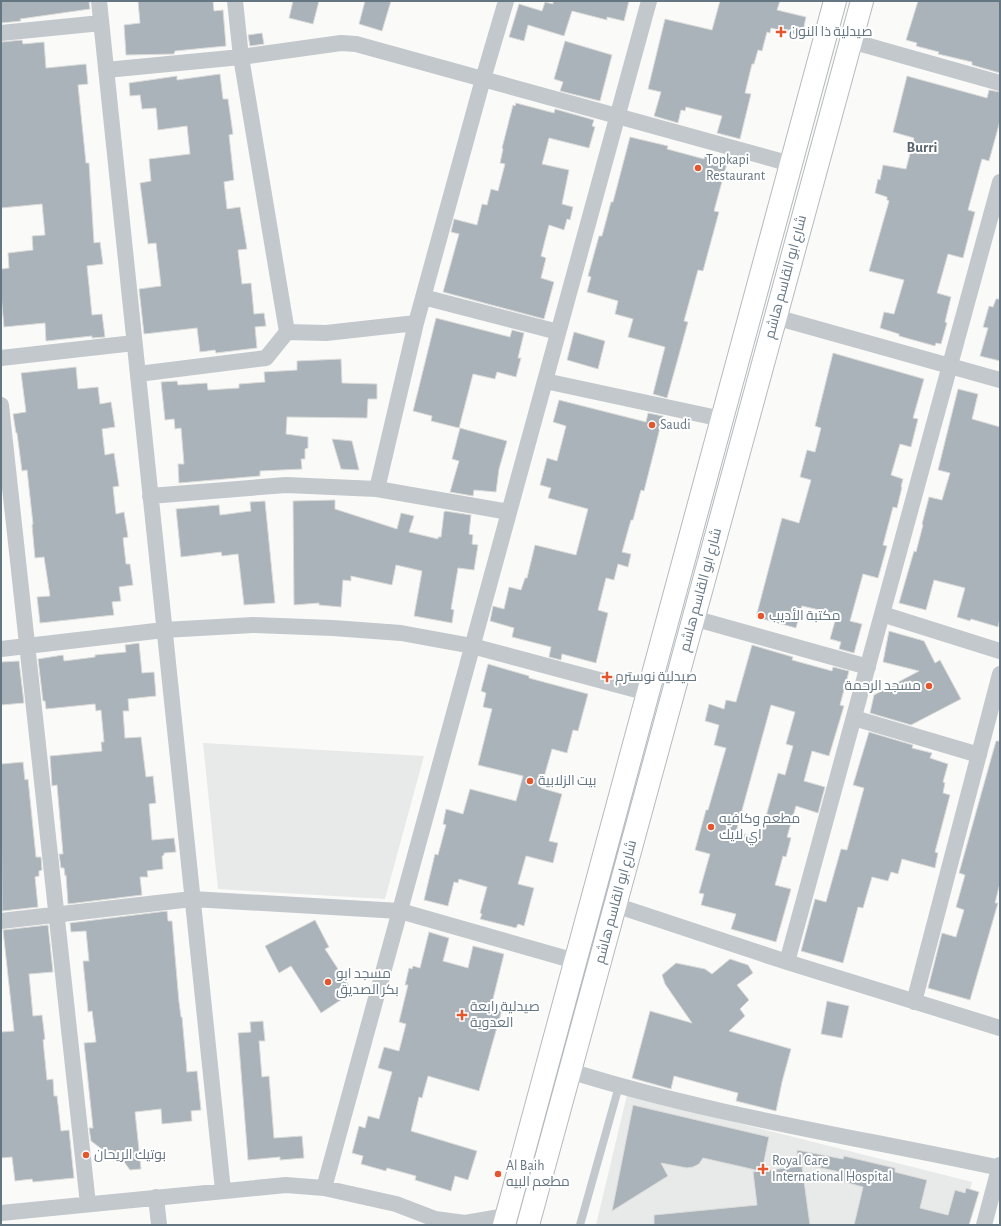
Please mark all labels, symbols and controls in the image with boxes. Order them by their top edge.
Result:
place label: صيدلية ذا النون [789,25,872,39]
marker: صيدلية ذا النون [776,27,786,37]
district label: Burri [907,140,937,155]
place label: Topkapi Restaurant [706,153,766,183]
marker: Topkapi Restaurant [693,163,703,173]
street label: شارع ابو القاسم هاشم [763,214,811,341]
place label: Saudi [660,418,691,432]
marker: Saudi [647,420,657,430]
street label: شارع ابو القاسم هاشم [678,527,726,654]
place label: مكتبة الأديب [769,608,841,623]
marker: مكتبة الأديب [756,611,766,621]
place label: صيدلية نوسترم [615,670,697,686]
marker: صيدلية نوسترم [602,672,612,682]
place label: مسجد الرحمة [845,679,921,693]
marker: مسجد الرحمة [924,681,934,691]
place label: بيت الزلابية [538,774,596,788]
marker: بيت الزلابية [525,776,535,786]
place label: مطعم وكافيه اي لايك [719,812,800,846]
marker: مطعم وكافيه اي لايك [706,822,716,832]
street label: شارع ابو القاسم هاشم [593,839,641,966]
place label: مسجد ابو بكر الصديق [336,967,399,998]
marker: مسجد ابو بكر الصديق [323,977,333,987]
place label: صيدلية رابعة العدوية [470,1000,540,1030]
marker: صيدلية رابعة العدوية [457,1010,467,1020]
place label: بوتيك الريحان [94,1148,166,1162]
marker: بوتيك الريحان [81,1150,91,1160]
place label: Royal Care International Hospital [772,1154,892,1184]
place label: Al Baih مطعم البيه [506,1159,570,1191]
marker: Royal Care International Hospital [757,1163,769,1175]
marker: Al Baih مطعم البيه [493,1169,503,1179]

